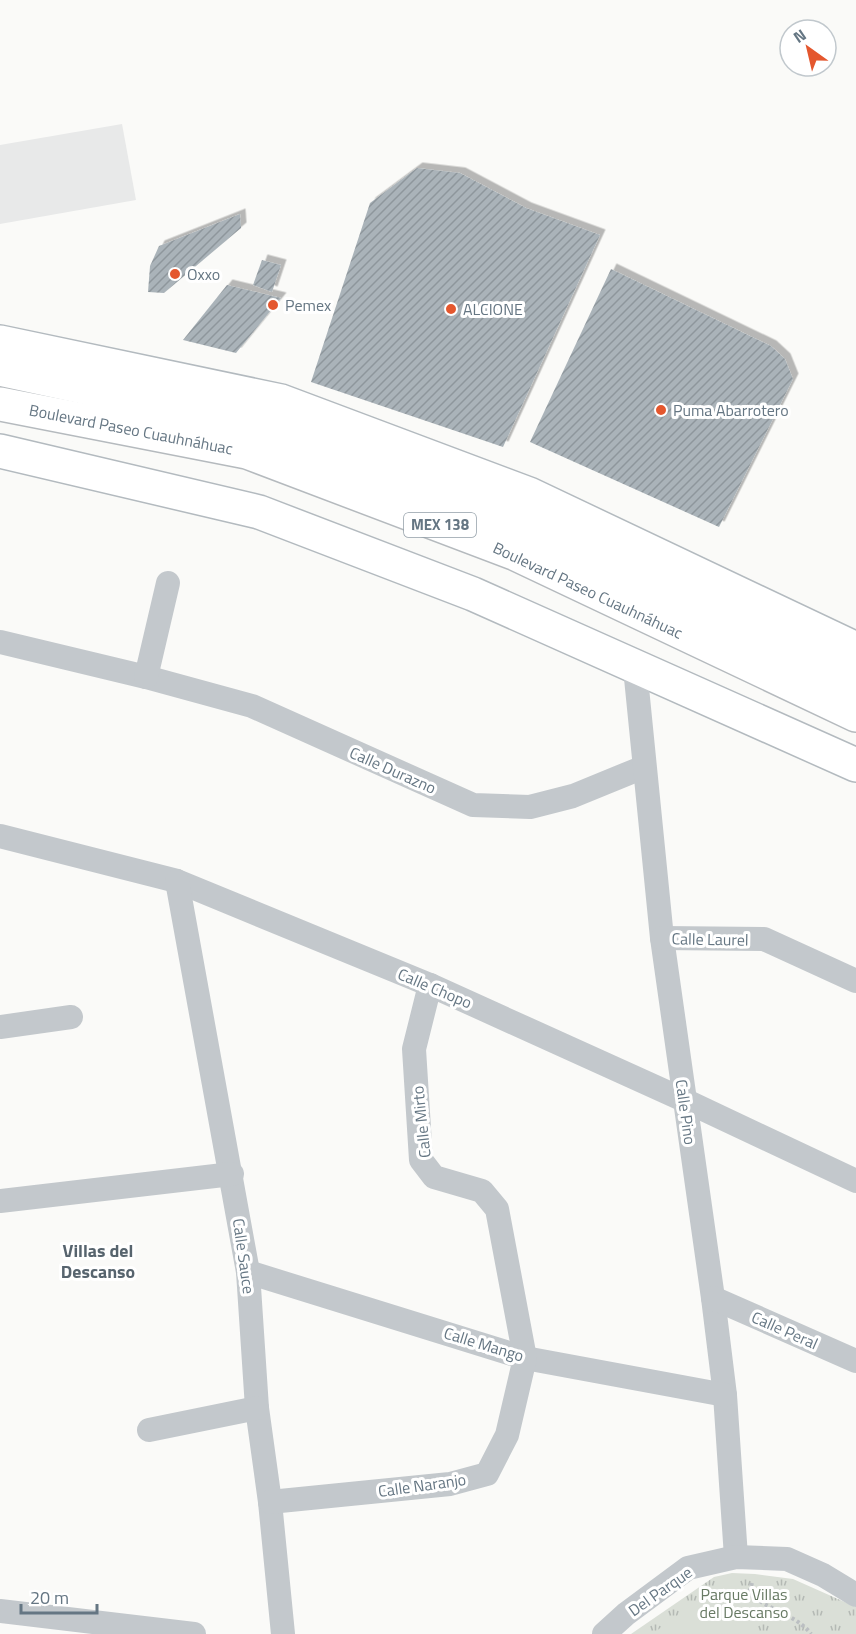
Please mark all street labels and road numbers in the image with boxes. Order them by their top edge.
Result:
street label: Boulevard Paseo Cuauhnáhuac [27,397,235,461]
road number: MEX 138 [404,513,476,537]
street label: Boulevard Paseo Cuauhnáhuac [489,535,687,645]
street label: Calle Durazno [346,740,440,800]
street label: Calle Laurel [671,926,749,952]
street label: Calle Chopo [394,962,476,1014]
street label: Calle Pino [670,1078,702,1146]
street label: Calle Mirto [405,1085,437,1159]
street label: Calle Sauce [227,1217,261,1295]
street label: Calle Peral [748,1305,822,1355]
street label: Calle Mango [441,1320,527,1368]
street label: Calle Naranjo [376,1467,468,1503]
street label: Del Parque [623,1560,697,1622]

